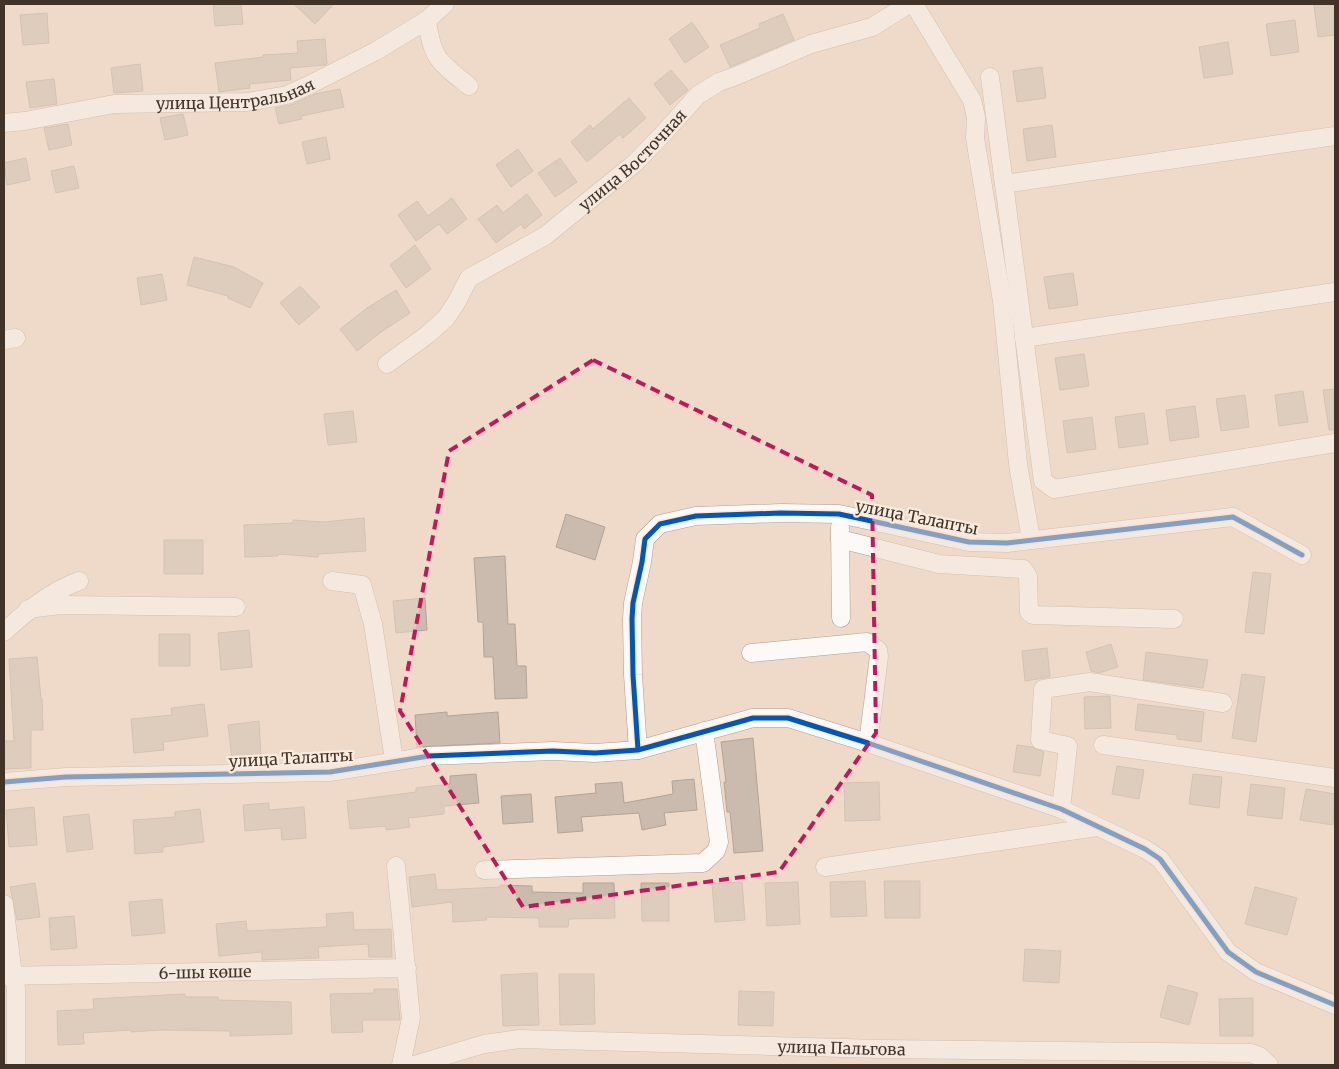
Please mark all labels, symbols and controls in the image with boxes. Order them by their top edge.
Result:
street label: улица Центральная [156,74,318,113]
street label: улица Восточная [574,105,690,215]
street label: улица Талапты [854,495,980,539]
street label: улица Талапты [228,745,354,771]
street label: 6-шы көше [158,961,252,983]
street label: улица Пальгова [777,1036,906,1059]

